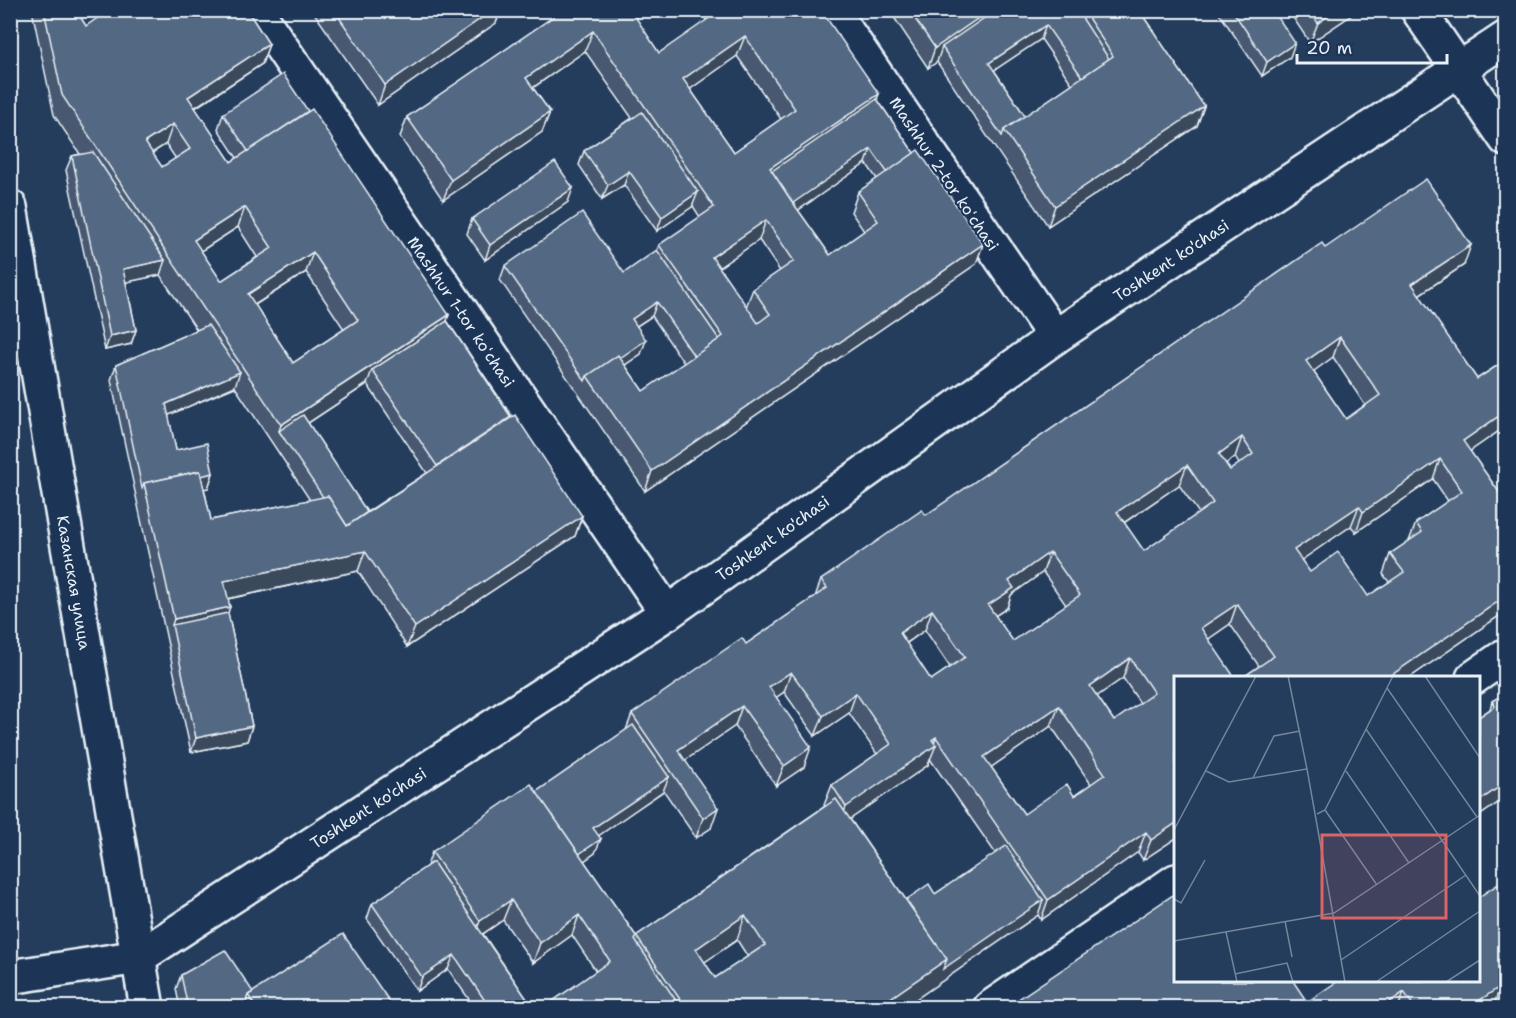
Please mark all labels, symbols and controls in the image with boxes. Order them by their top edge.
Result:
scale bar [1297,27,1447,65]
text: 20 m [1306,36,1352,60]
street label: Mashhur 2-tor koʻchasi [885,93,1003,255]
street label: Toshkent ko'chasi [1109,214,1233,306]
street label: Mashhur 1-tor koʻchasi [403,232,519,392]
street label: Toshkent ko'chasi [711,491,833,586]
street label: Казанская улица [52,514,96,651]
inset map [1174,676,1480,982]
street label: Toshkent ko'chasi [306,762,430,853]

